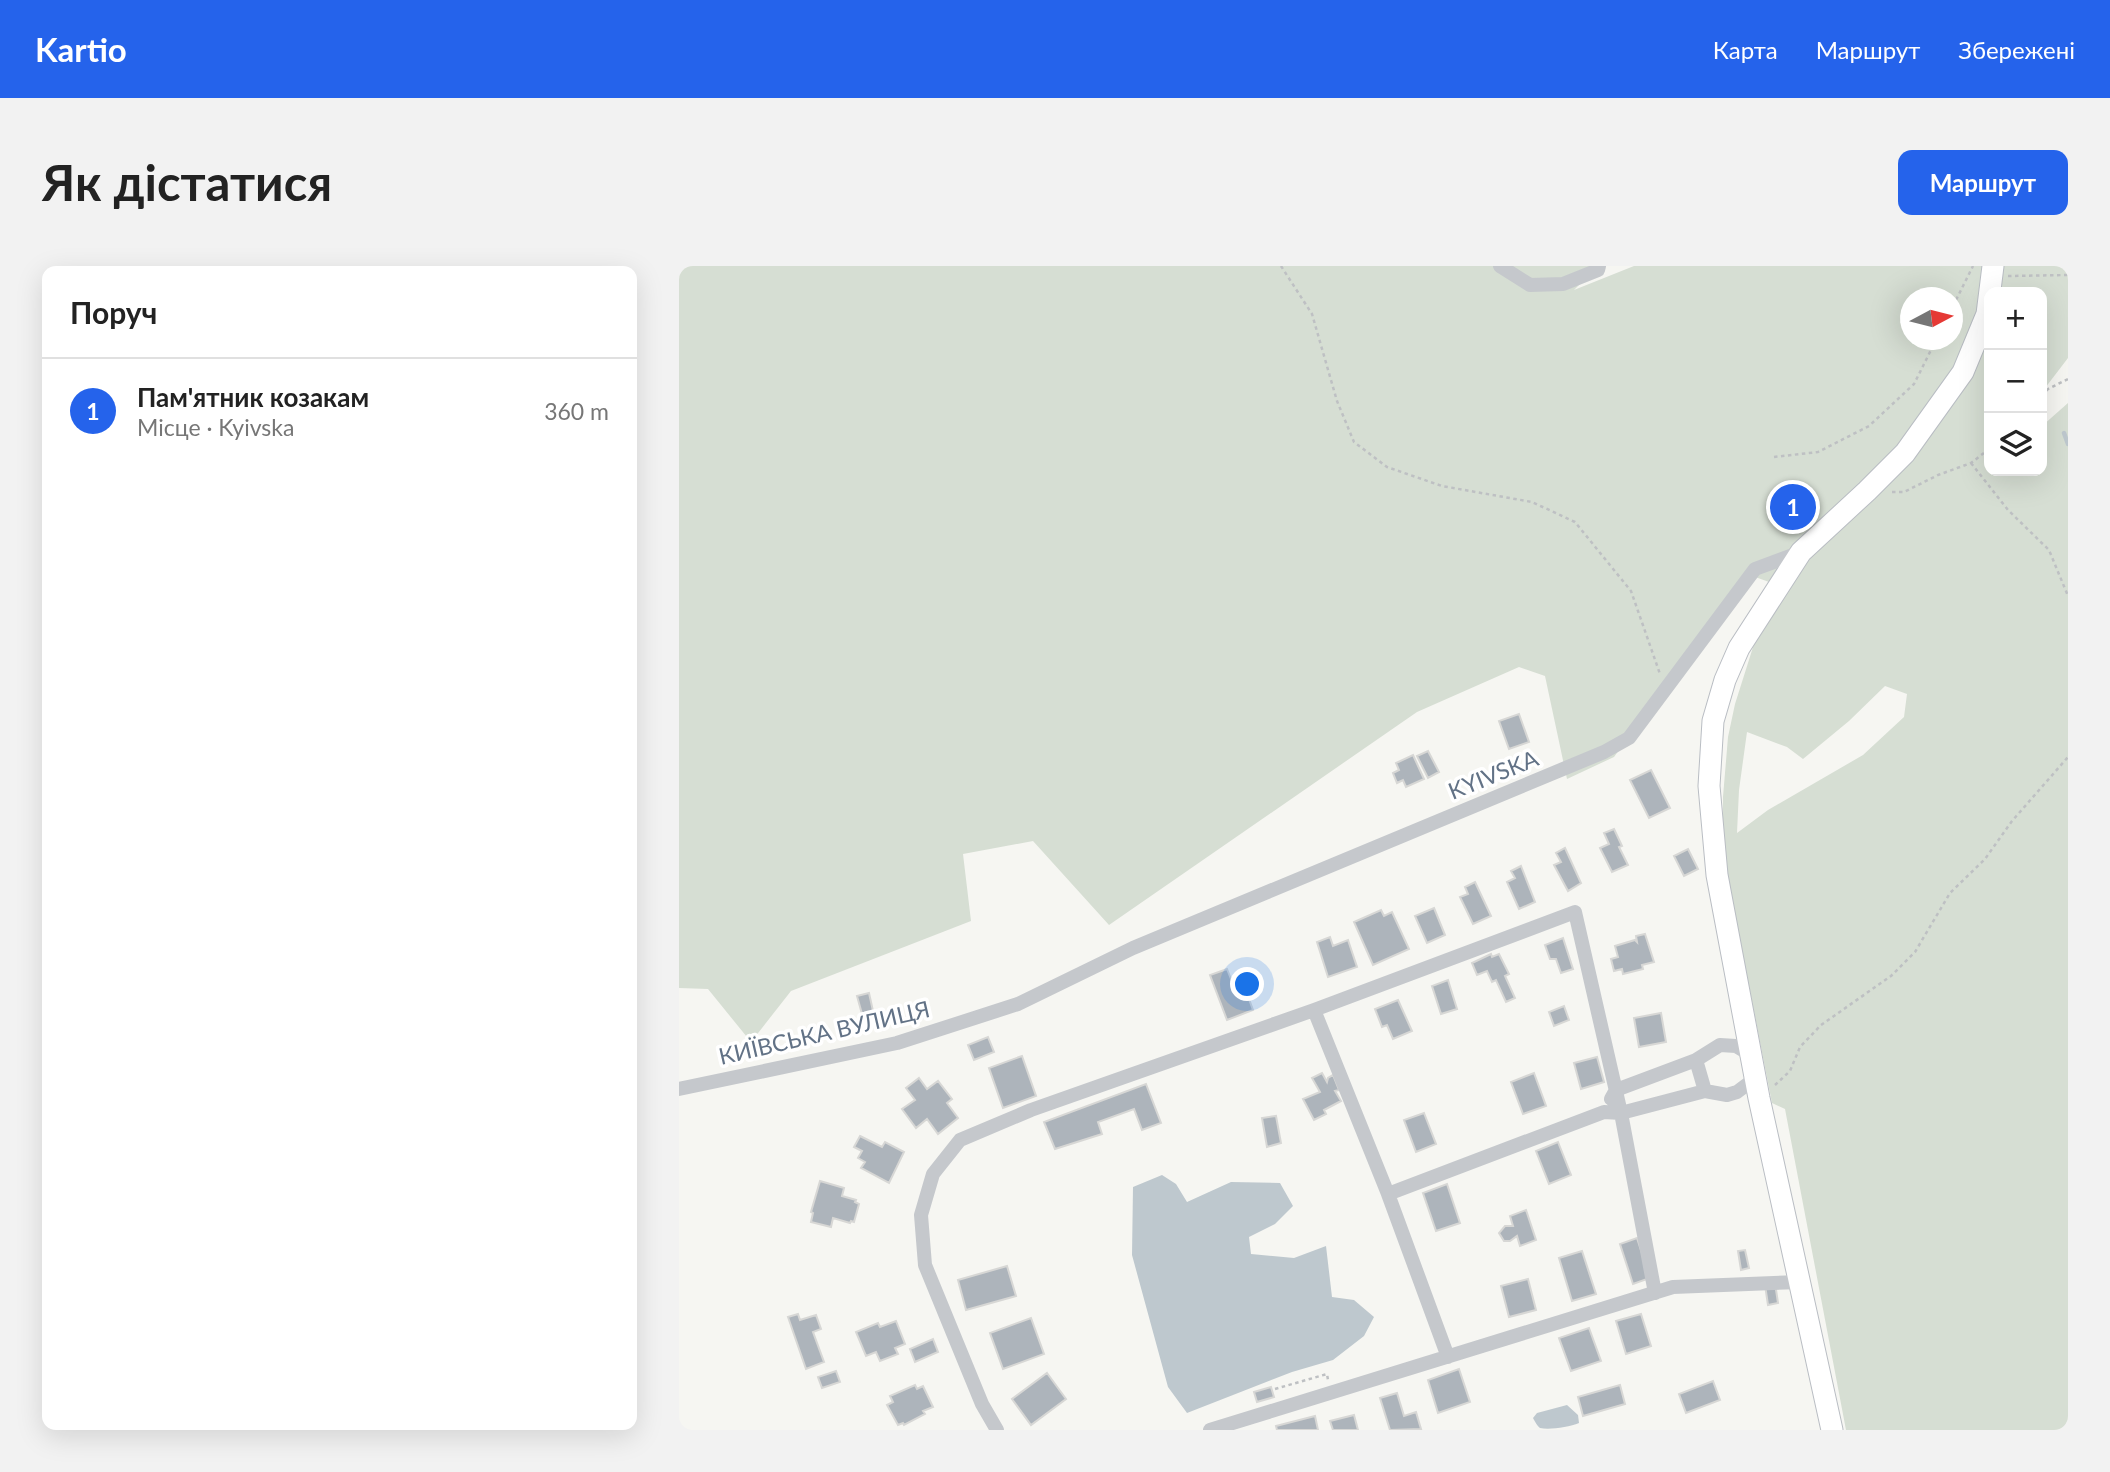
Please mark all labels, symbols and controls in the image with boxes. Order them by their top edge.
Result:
text: Kartio [35,29,127,69]
text: Карта [1713,35,1778,64]
text: Маршрут [1816,35,1920,64]
text: Збережені [1958,35,2075,64]
button: Маршрут [1898,150,2068,215]
text: Як дістатися [42,153,332,211]
north arrow [1900,287,1963,350]
map controls [1984,287,2047,476]
button: + [1984,287,2047,350]
text: Поруч [70,294,157,330]
button: − [1984,350,2047,413]
text: Пам'ятник козакам [137,381,369,413]
text: 1 [86,397,100,425]
text: 360 m [544,397,609,425]
text: Місце · Kyivska [137,413,294,441]
button: layers [1984,413,2047,476]
pin: 1 [1770,481,1816,533]
street label: KYIVSKA [1444,743,1542,805]
your location [1230,967,1264,1001]
street label: КИЇВСЬКА ВУЛИЦЯ [716,994,932,1070]

